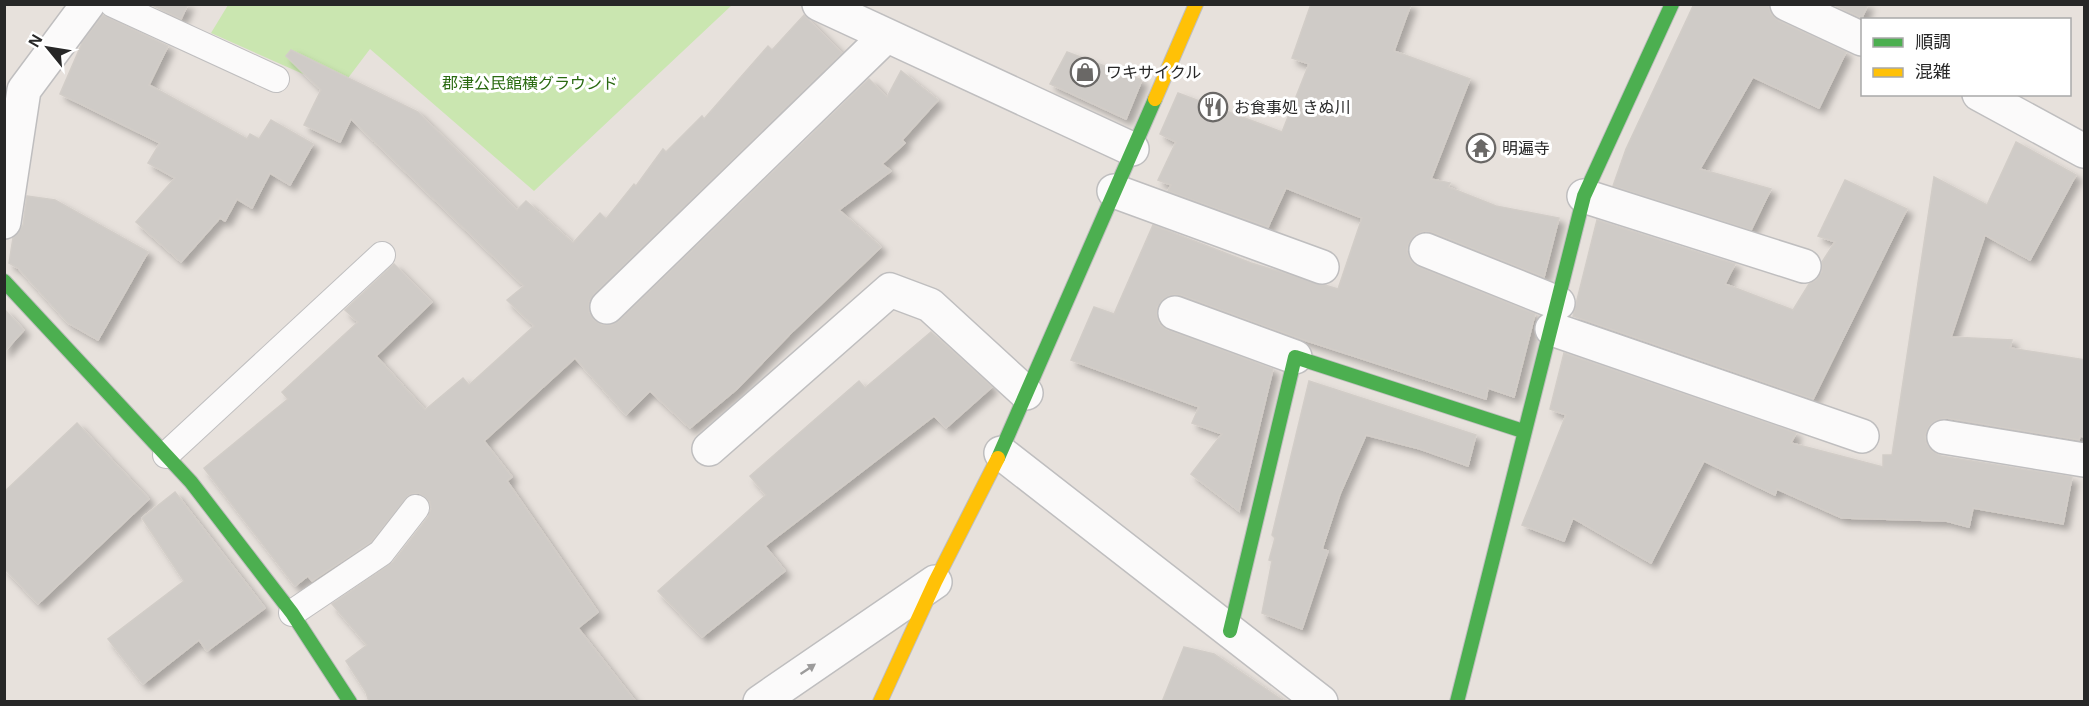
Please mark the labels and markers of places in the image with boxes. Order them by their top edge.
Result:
shop icon: ワキサイクル [1069,56,1101,88]
place label: ワキサイクル [1106,64,1201,81]
restaurant icon: お食事処 きぬ川 [1197,91,1229,123]
place label: お食事処 きぬ川 [1234,99,1350,116]
temple icon: 明遍寺 [1465,132,1497,164]
place label: 明遍寺 [1502,140,1550,157]

